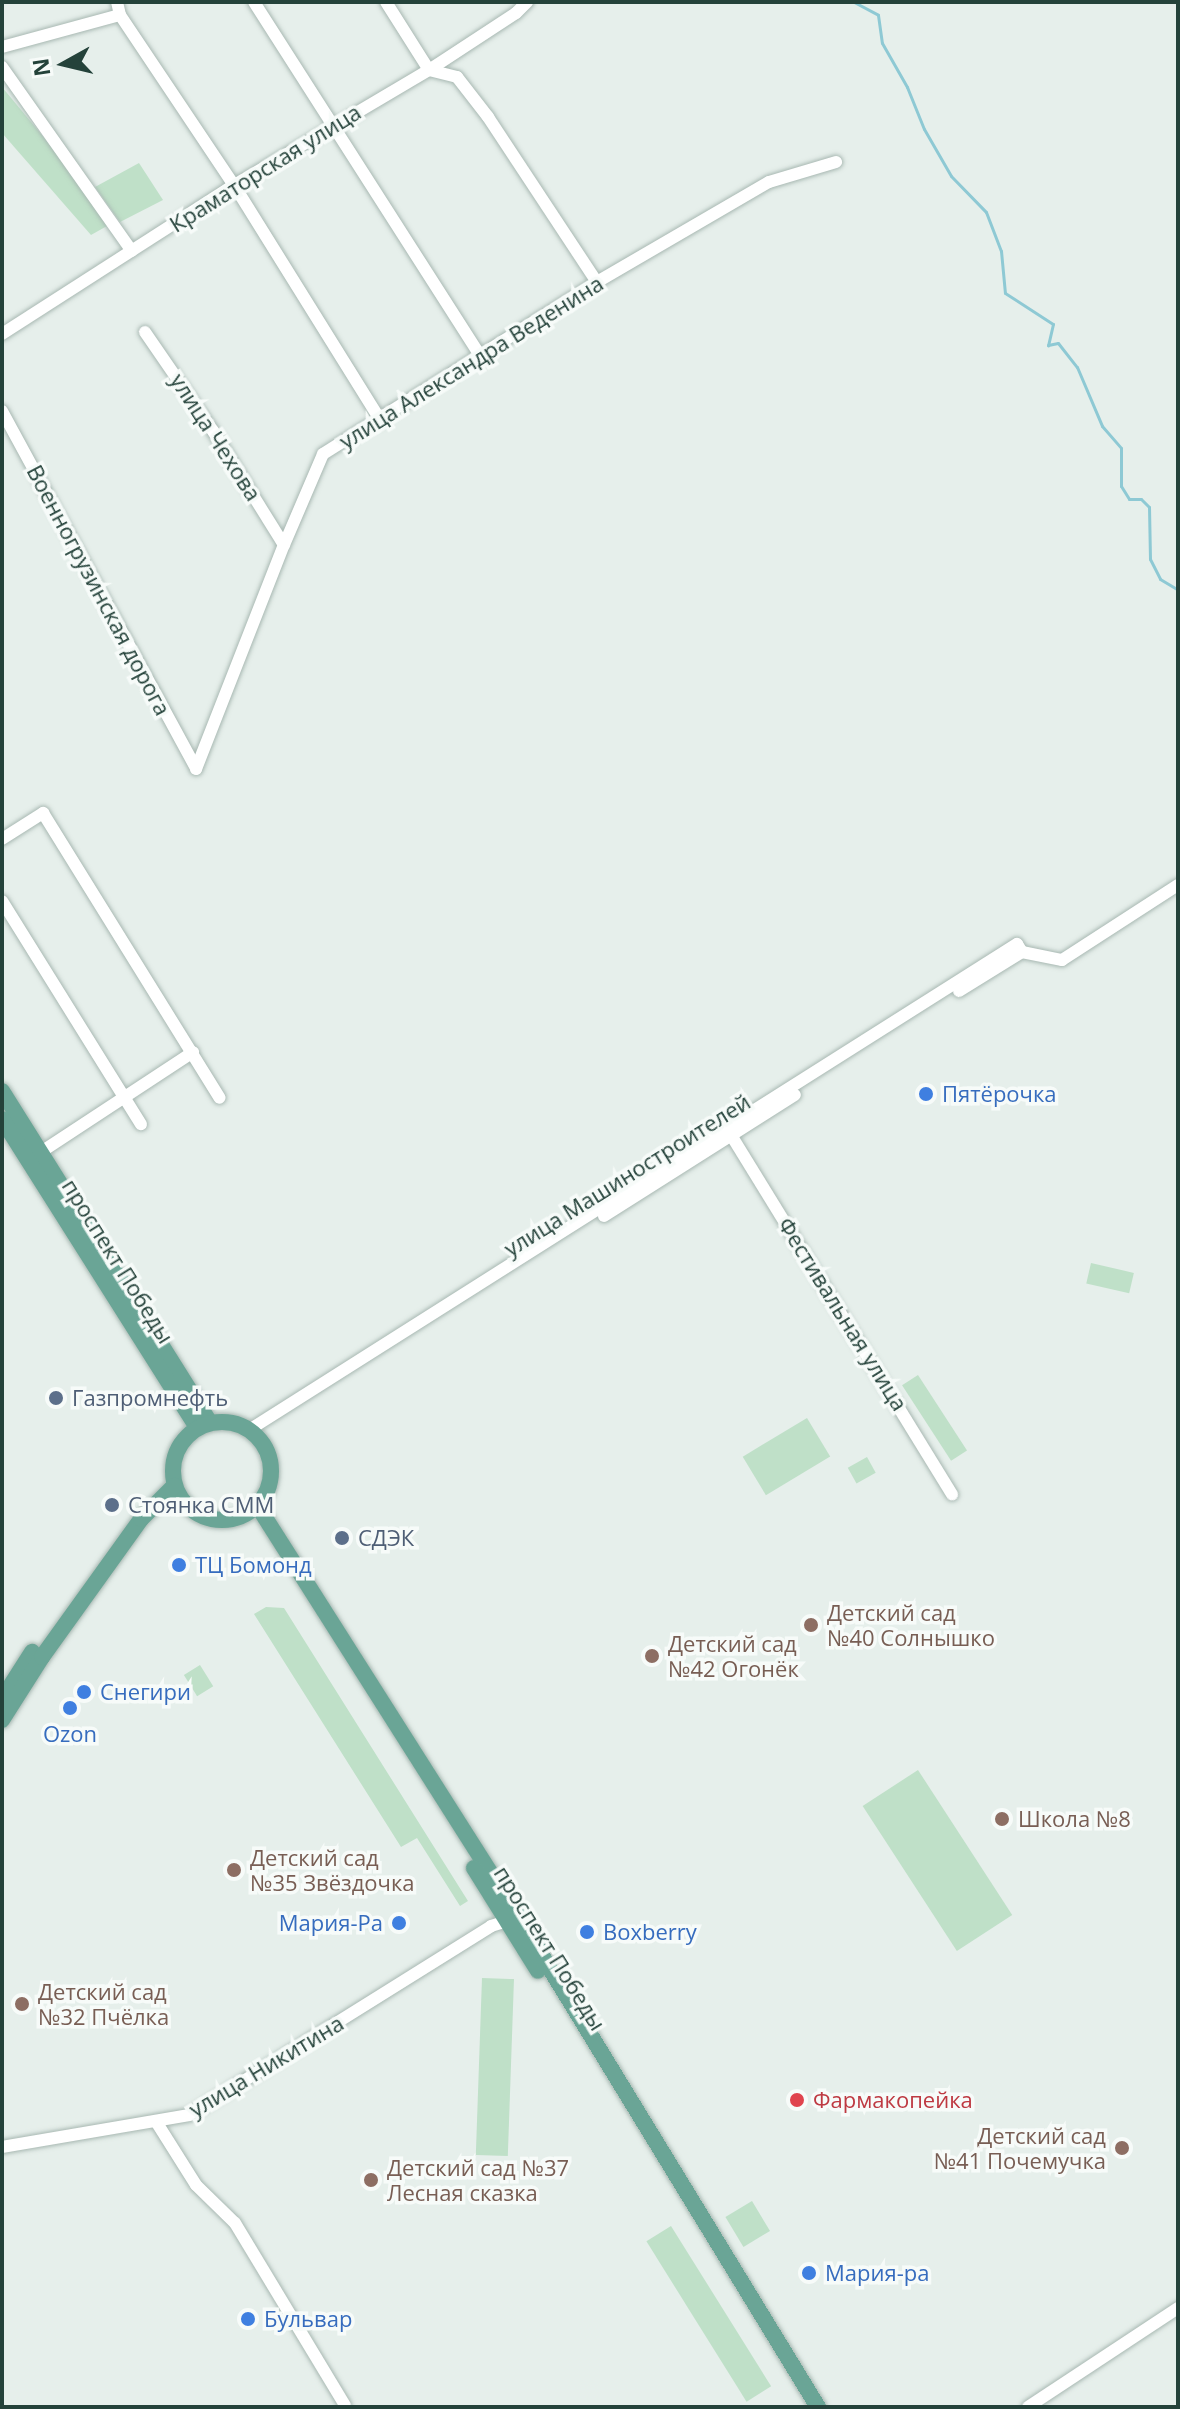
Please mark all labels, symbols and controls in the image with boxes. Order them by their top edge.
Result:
north arrow [24,24,104,104]
text: N [24,56,56,78]
street label: Краматорская улица [165,98,365,238]
street label: улица Александра Веденина [334,270,608,454]
street label: улица Чехова [165,368,267,506]
street label: Военногрузинская дорога [22,460,176,720]
place label: Пятёрочка [942,1081,1057,1107]
marker: Пятёрочка [917,1085,935,1103]
street label: улица Машиностроителей [499,1088,755,1262]
street label: проспект Победы [57,1174,179,1348]
street label: Фестивальная улица [773,1213,913,1415]
place label: Газпромнефть [72,1385,228,1411]
marker: Газпромнефть [47,1389,65,1407]
place label: Стоянка СММ [128,1492,274,1518]
marker: Стоянка СММ [103,1496,121,1514]
place label: СДЭК [358,1525,414,1551]
marker: СДЭК [333,1529,351,1547]
place label: ТЦ Бомонд [195,1552,312,1578]
marker: ТЦ Бомонд [170,1556,188,1574]
place label: Детский сад №40 Солнышко [827,1599,995,1650]
marker: Детский сад №40 Солнышко [802,1616,820,1634]
place label: Детский сад №42 Огонёк [668,1630,799,1682]
marker: Детский сад №42 Огонёк [643,1647,661,1665]
place label: Снегири [100,1679,191,1705]
marker: Снегири [75,1683,93,1701]
marker: Ozon [61,1699,79,1717]
place label: Ozon [43,1721,97,1747]
place label: Школа №8 [1018,1806,1131,1832]
marker: Школа №8 [993,1810,1011,1828]
place label: Детский сад №35 Звёздочка [250,1844,415,1896]
marker: Детский сад №35 Звёздочка [225,1861,243,1879]
street label: проспект Победы [489,1861,611,2035]
place label: Мария-Ра [279,1910,383,1936]
marker: Мария-Ра [390,1914,408,1932]
place label: Boxberry [603,1919,697,1945]
marker: Boxberry [578,1923,596,1941]
place label: Детский сад №32 Пчёлка [38,1978,169,2030]
marker: Детский сад №32 Пчёлка [13,1995,31,2013]
street label: улица Никитина [184,2010,348,2122]
place label: Фармакопейка [813,2087,973,2113]
marker: Фармакопейка [788,2091,806,2109]
place label: Детский сад №41 Почемучка [934,2122,1106,2174]
marker: Детский сад №41 Почемучка [1113,2139,1131,2157]
place label: Детский сад №37 Лесная сказка [387,2154,569,2206]
marker: Детский сад №37 Лесная сказка [362,2171,380,2189]
place label: Мария-ра [825,2260,929,2286]
marker: Мария-ра [800,2264,818,2282]
place label: Бульвар [264,2306,352,2332]
marker: Бульвар [239,2310,257,2328]

